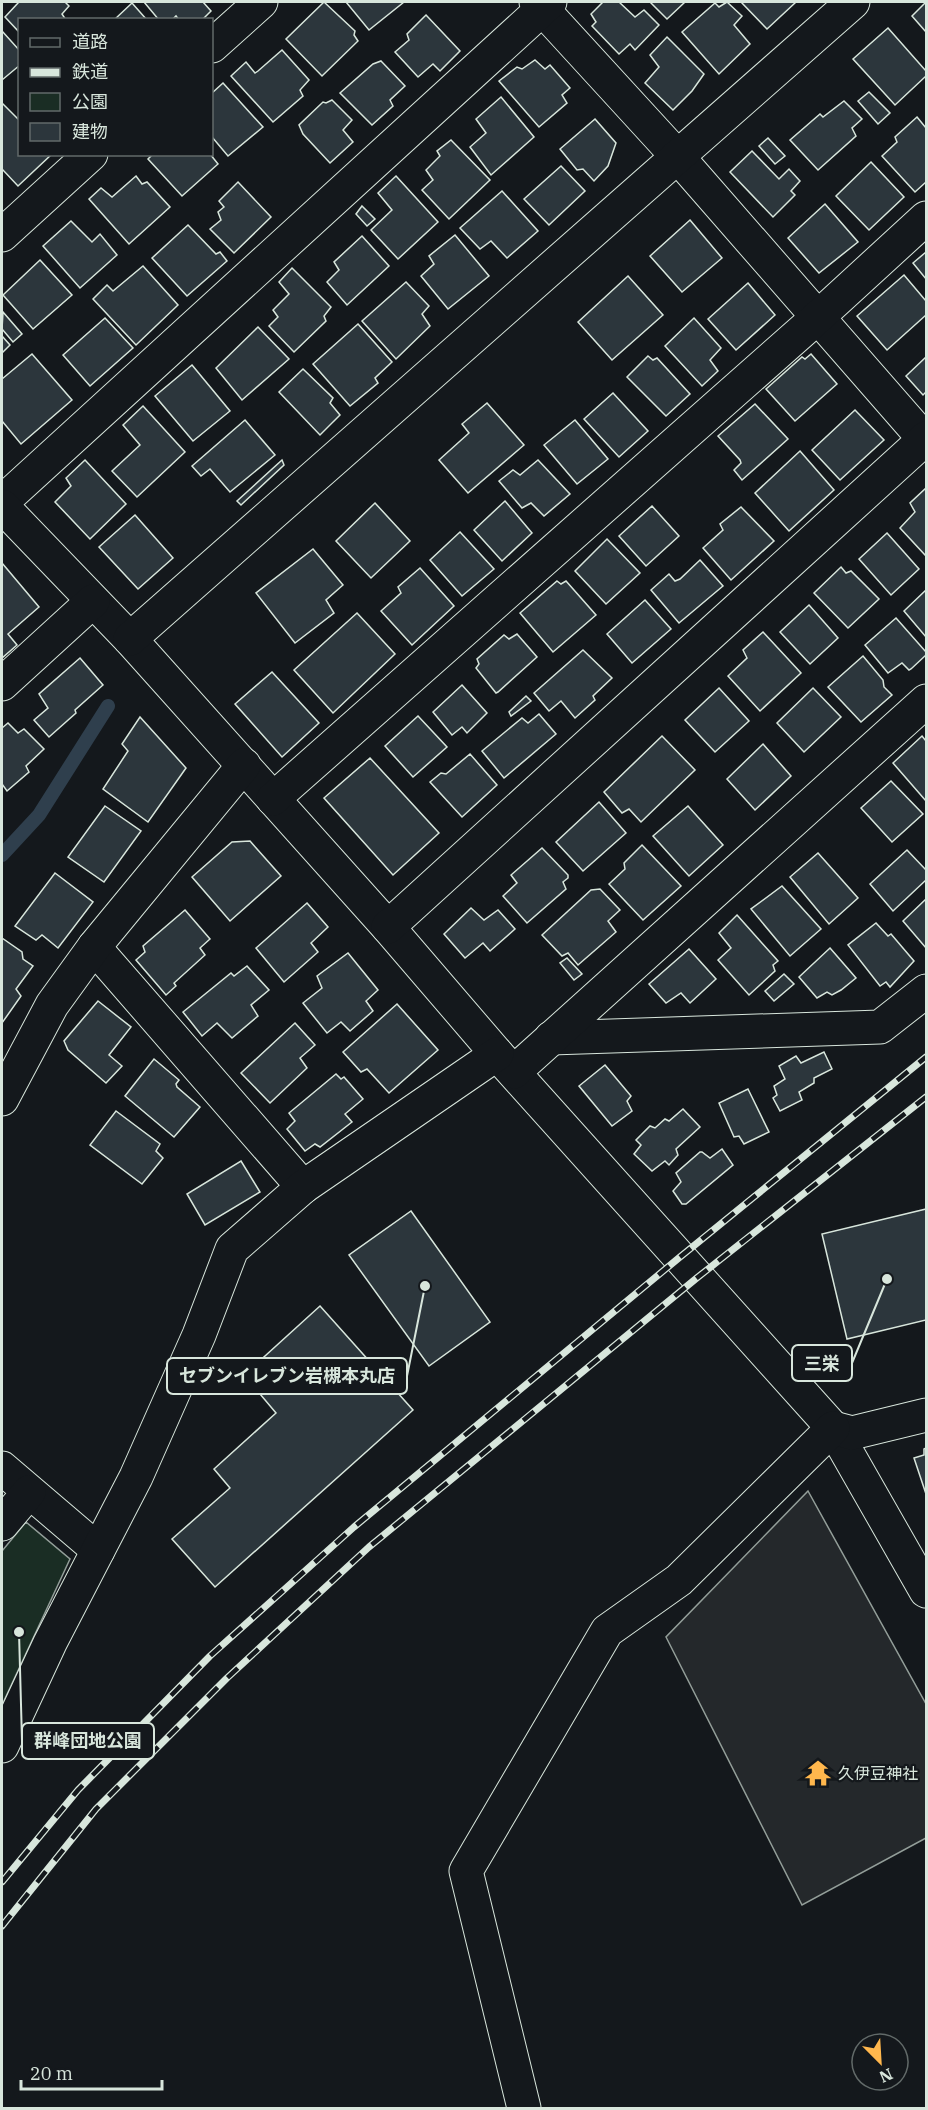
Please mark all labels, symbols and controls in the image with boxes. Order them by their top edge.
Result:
legend [18,18,213,156]
text: 道路 [72,30,108,53]
text: 鉄道 [72,60,108,83]
text: 公園 [72,90,108,113]
text: 建物 [72,120,108,143]
callout: 三栄 [792,1345,852,1381]
text: 三栄 [804,1352,840,1375]
callout: セブンイレブン岩槻本丸店 [167,1358,407,1394]
text: セブンイレブン岩槻本丸店 [179,1364,395,1387]
callout: 群峰団地公園 [22,1723,154,1759]
text: 群峰団地公園 [34,1729,142,1752]
temple icon: 久伊豆神社 [803,1758,833,1788]
place label: 久伊豆神社 [838,1763,918,1783]
north arrow [850,2032,910,2092]
scale bar [21,2053,162,2091]
text: 20 m [30,2062,73,2085]
text: N [876,2064,896,2087]

